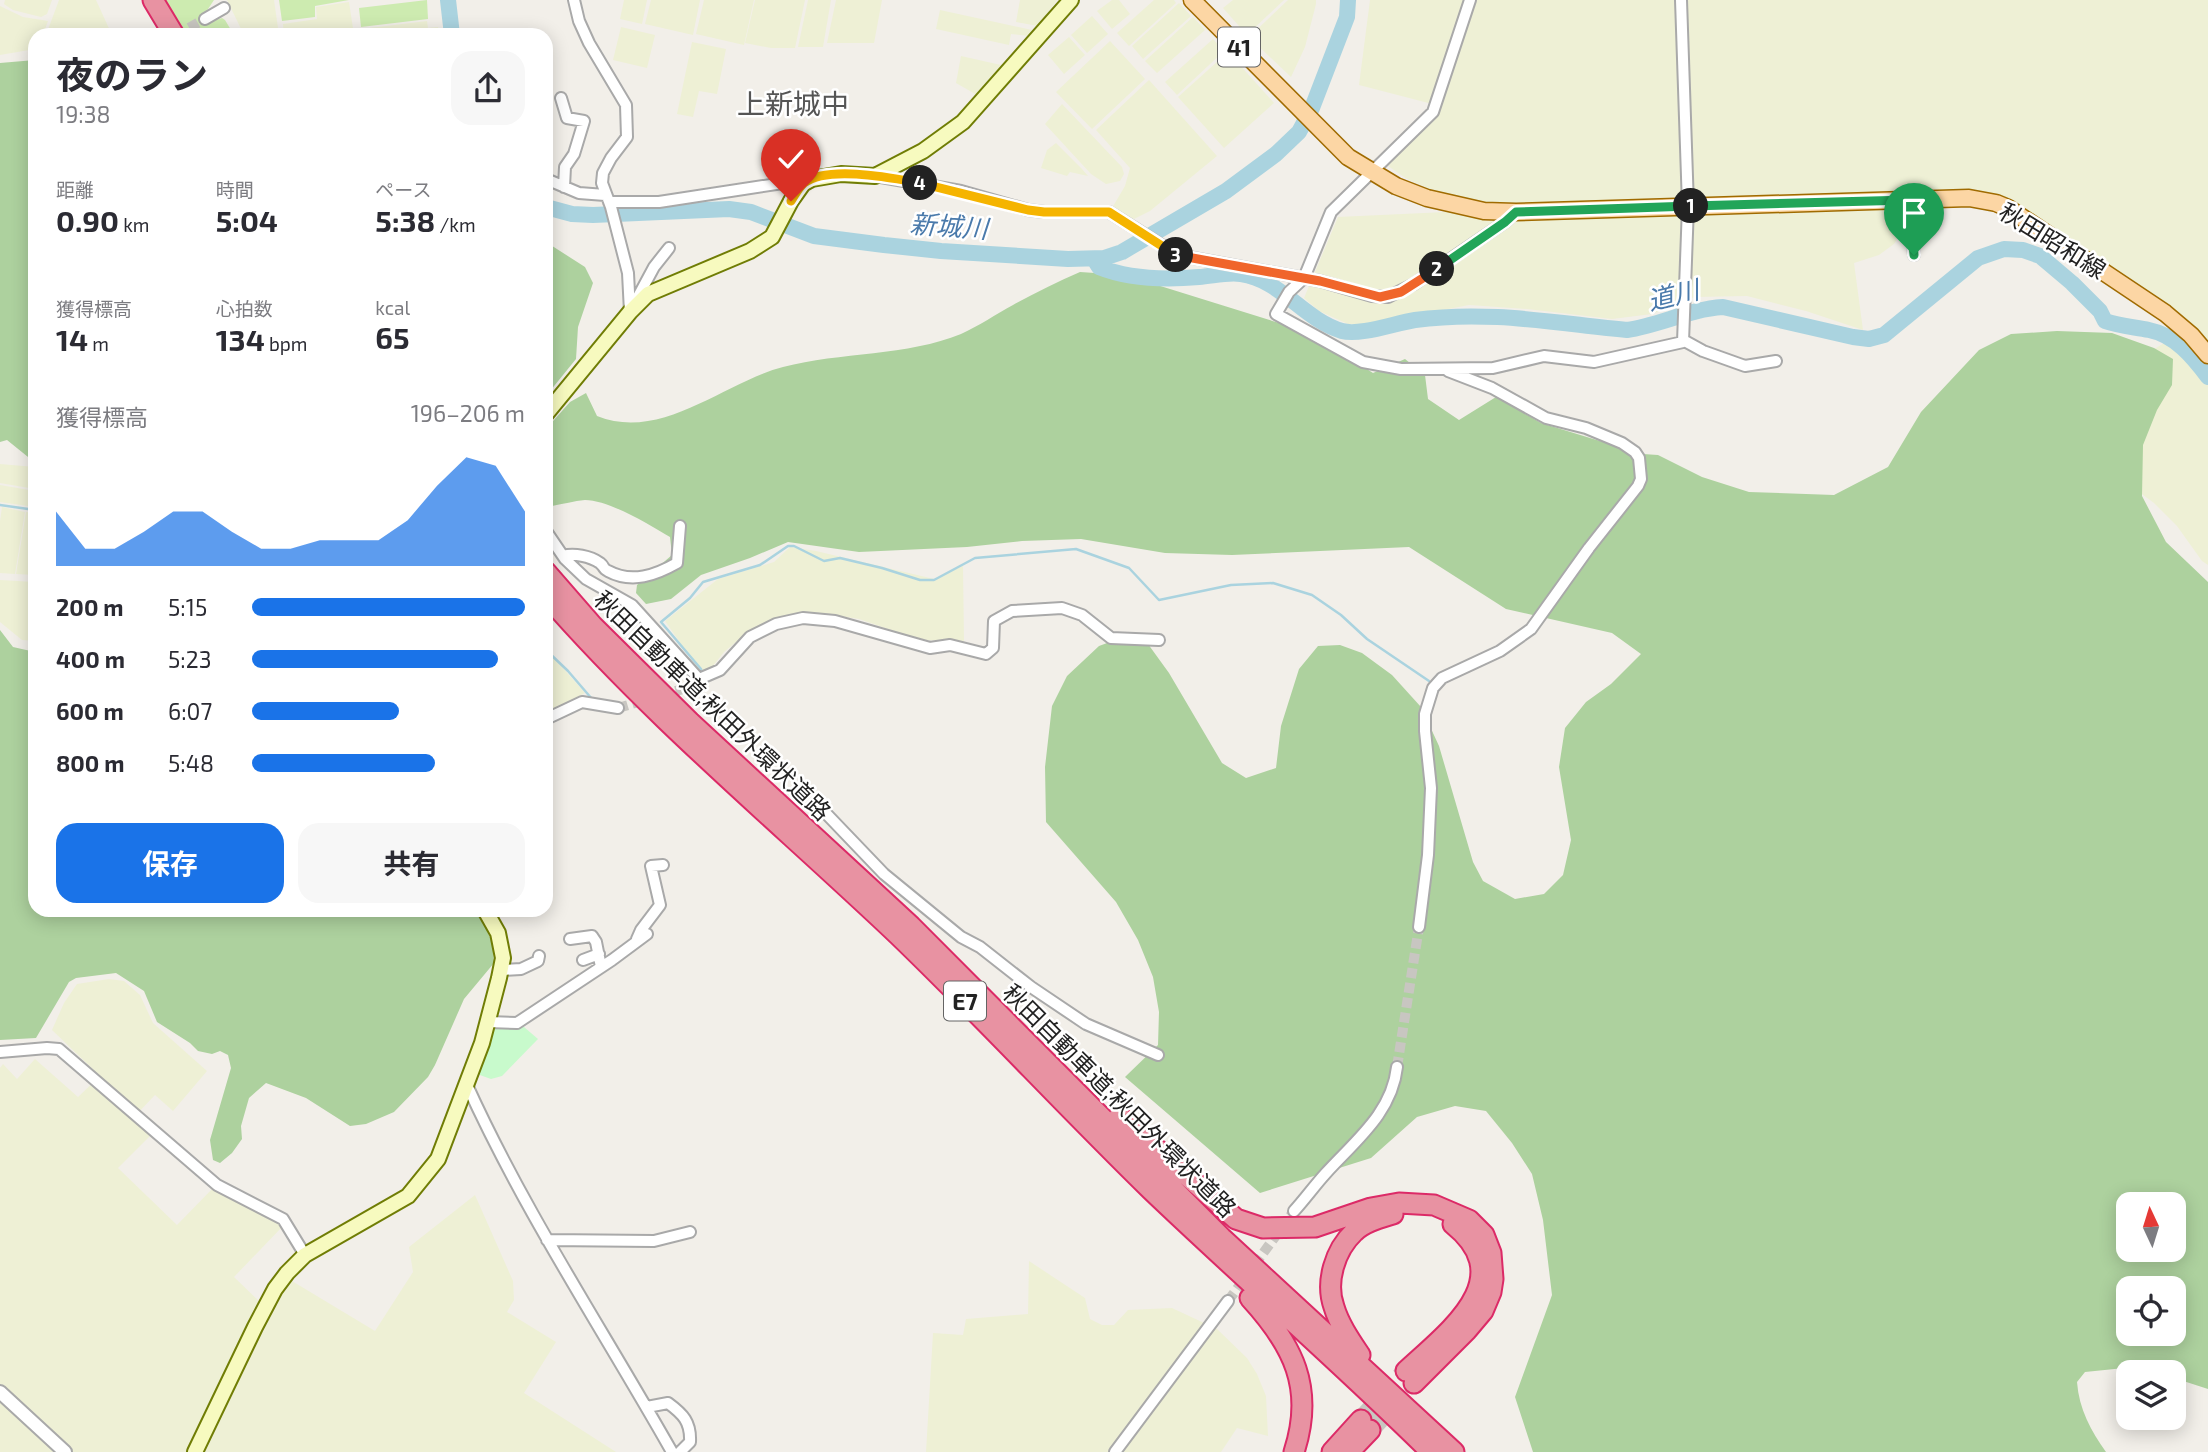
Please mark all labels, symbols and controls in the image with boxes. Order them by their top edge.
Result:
road number: 41 [1218,28,1260,66]
text: 夜のラン [56,51,208,97]
button: share [451,51,525,125]
district label: 上新城中 [737,86,849,120]
text: 19:38 [56,100,111,128]
pin [761,129,821,201]
icon: check [772,140,810,178]
pin: 4 [902,166,937,200]
text: 4 [913,171,926,194]
text: 距離 [56,178,94,201]
text: 時間 [216,178,254,201]
text: ペース [375,178,431,201]
pin [1884,183,1944,255]
pin: 1 [1674,188,1708,224]
text: 1 [1686,194,1695,217]
icon: arrive [1895,194,1933,232]
street label: 秋田昭和線 [1994,196,2112,284]
text: 0.90 [56,202,119,238]
text: 5:04 [216,202,278,238]
text: 5:38 [375,202,435,238]
water label: 新城川 [909,207,992,243]
text: km [119,213,149,236]
text: /km [435,213,476,236]
pin: 3 [1158,238,1194,272]
text: 3 [1170,243,1181,266]
pin: 2 [1420,252,1454,286]
text: 2 [1431,257,1442,280]
water label: 道川 [1644,272,1705,315]
text: kcal [375,296,410,319]
text: 獲得標高 [56,297,132,320]
text: 心拍数 [216,297,273,320]
text: 65 [375,319,410,355]
text: 14 [56,321,88,357]
text: 134 [216,321,265,357]
text: m [88,332,109,355]
text: bpm [265,332,307,355]
text: 196–206 m [411,399,525,427]
text: 獲得標高 [56,403,148,431]
street label: 秋田自動車道;秋田外環状道路 [589,584,837,826]
text: 200 m [56,593,124,621]
text: 5:15 [168,593,207,621]
text: 400 m [56,645,125,673]
text: 5:23 [168,645,211,673]
text: 600 m [56,697,124,725]
text: 6:07 [168,697,212,725]
text: 800 m [56,749,125,777]
text: 5:48 [168,749,214,777]
button: 保存 [56,823,284,903]
button: 共有 [298,823,525,903]
street label: 秋田自動車道;秋田外環状道路 [997,977,1243,1223]
road number: E7 [944,982,986,1020]
north arrow [2116,1192,2186,1262]
map controls [2116,1192,2186,1430]
button: locate [2116,1276,2186,1346]
button: layers [2116,1360,2186,1430]

